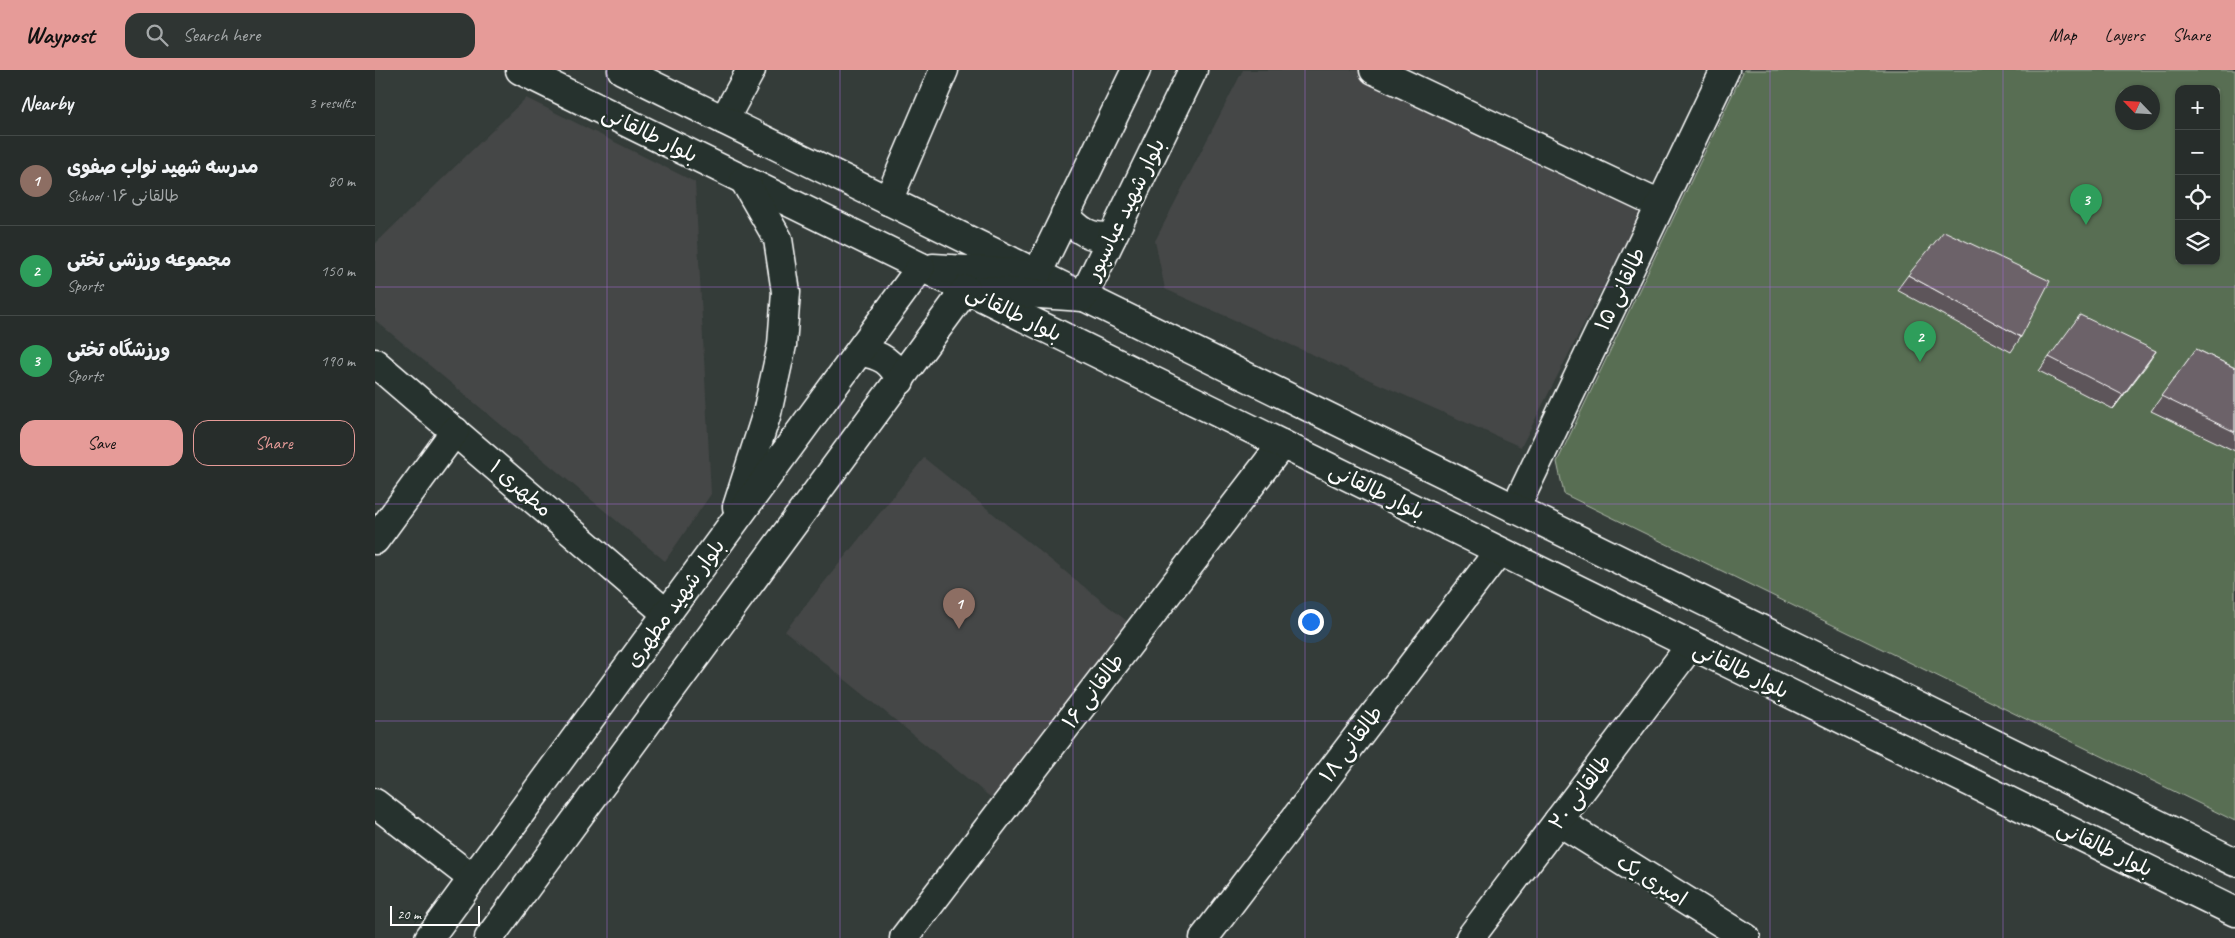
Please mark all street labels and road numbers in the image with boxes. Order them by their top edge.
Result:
street label: بلوار طالقانی [598,100,702,169]
street label: بلوار شهید عباسپور [1079,134,1171,286]
street label: طالقانی ۱۵ [1589,243,1652,335]
street label: بلوار طالقانی [962,279,1066,348]
street label: مطهری ۱ [484,454,558,522]
street label: بلوار طالقانی [1325,457,1429,526]
street label: بلوار شهید مطهری [620,534,730,672]
street label: بلوار طالقانی [1689,636,1793,705]
street label: طالقانی ۱۶ [1056,648,1131,735]
street label: طالقانی ۱۸ [1314,700,1389,788]
street label: طالقانی ۲۰ [1543,749,1618,836]
street label: بلوار طالقانی [2053,814,2157,883]
street label: امیری یک [1612,848,1692,912]

